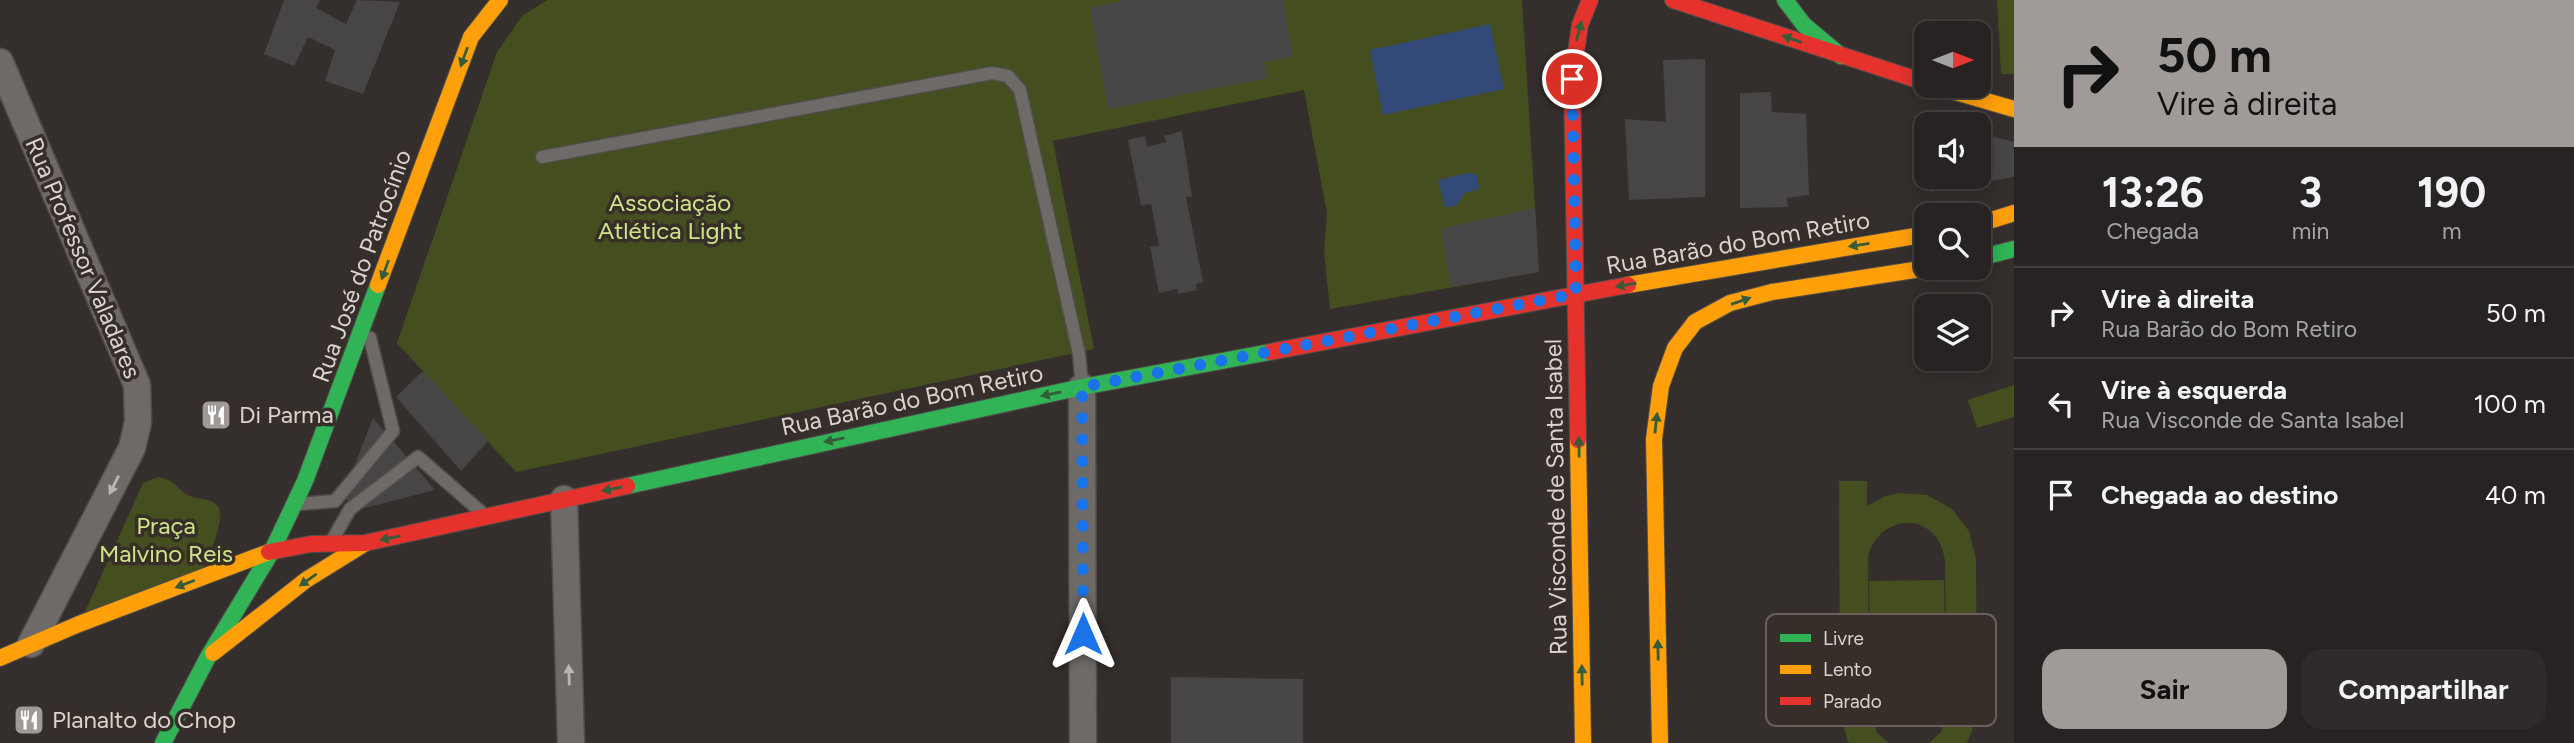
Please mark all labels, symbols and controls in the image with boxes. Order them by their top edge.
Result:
one-way arrow [1575,20,1585,41]
north arrow [1914,21,1992,98]
map controls [1914,21,1991,371]
text: 50 m [2157,25,2272,84]
icon: right [2042,28,2133,119]
one-way arrow [1782,33,1803,44]
one-way arrow [458,46,469,67]
pin [1542,49,1602,109]
icon: arrive [1553,60,1591,98]
text: Vire à direita [2157,85,2337,123]
button: sound [1914,112,1991,189]
street label: Rua Professor Valadares [20,133,147,383]
street label: Rua José do Patrocínio [306,146,417,386]
text: 13:26 [2102,167,2204,218]
text: 3 [2299,167,2322,218]
text: 190 [2417,167,2486,218]
park label: Associação Atlética Light [598,188,742,245]
button: search [1914,203,1991,280]
street label: Rua Barão do Bom Retiro [1604,205,1872,280]
text: Chegada [2107,217,2199,245]
text: min [2292,217,2329,245]
text: m [2442,217,2461,245]
one-way arrow [1848,240,1870,251]
one-way arrow [379,260,390,281]
one-way arrow [1615,280,1637,291]
text: Vire à direita [2101,283,2254,315]
button: layers [1914,294,1991,371]
icon: right [2042,294,2080,332]
one-way arrow [1730,295,1751,306]
text: 50 m [2486,297,2546,329]
text: Rua Barão do Bom Retiro [2101,315,2357,343]
street label: Rua Visconde de Santa Isabel [1538,339,1573,655]
street label: Rua Barão do Bom Retiro [778,358,1046,441]
text: Vire à esquerda [2101,374,2287,406]
icon: left [2042,385,2080,423]
one-way arrow [1040,388,1062,399]
text: 100 m [2473,388,2546,420]
restaurant icon: Di Parma [199,398,233,432]
place label: Di Parma [239,400,334,429]
text: Rua Visconde de Santa Isabel [2101,406,2404,434]
one-way arrow [1650,412,1661,434]
one-way arrow [823,435,845,446]
one-way arrow [1573,436,1584,458]
one-way arrow [108,475,119,495]
icon: arrive [2042,476,2080,514]
text: Chegada ao destino [2101,479,2338,511]
text: 40 m [2485,479,2546,511]
one-way arrow [601,483,623,494]
park label: Praça Malvino Reis [99,511,233,568]
one-way arrow [379,533,401,544]
one-way arrow [298,573,317,586]
one-way arrow [175,579,196,590]
position arrow [1046,597,1120,671]
legend [1766,614,1996,726]
text: Livre [1823,627,1864,650]
one-way arrow [1652,639,1664,661]
button: Sair [2042,649,2287,729]
button: Compartilhar [2301,649,2546,729]
text: Lento [1823,658,1872,681]
one-way arrow [564,664,575,686]
one-way arrow [1576,664,1588,686]
text: Parado [1823,690,1882,713]
restaurant icon: Planalto do Chop [12,703,46,737]
place label: Planalto do Chop [52,705,236,734]

